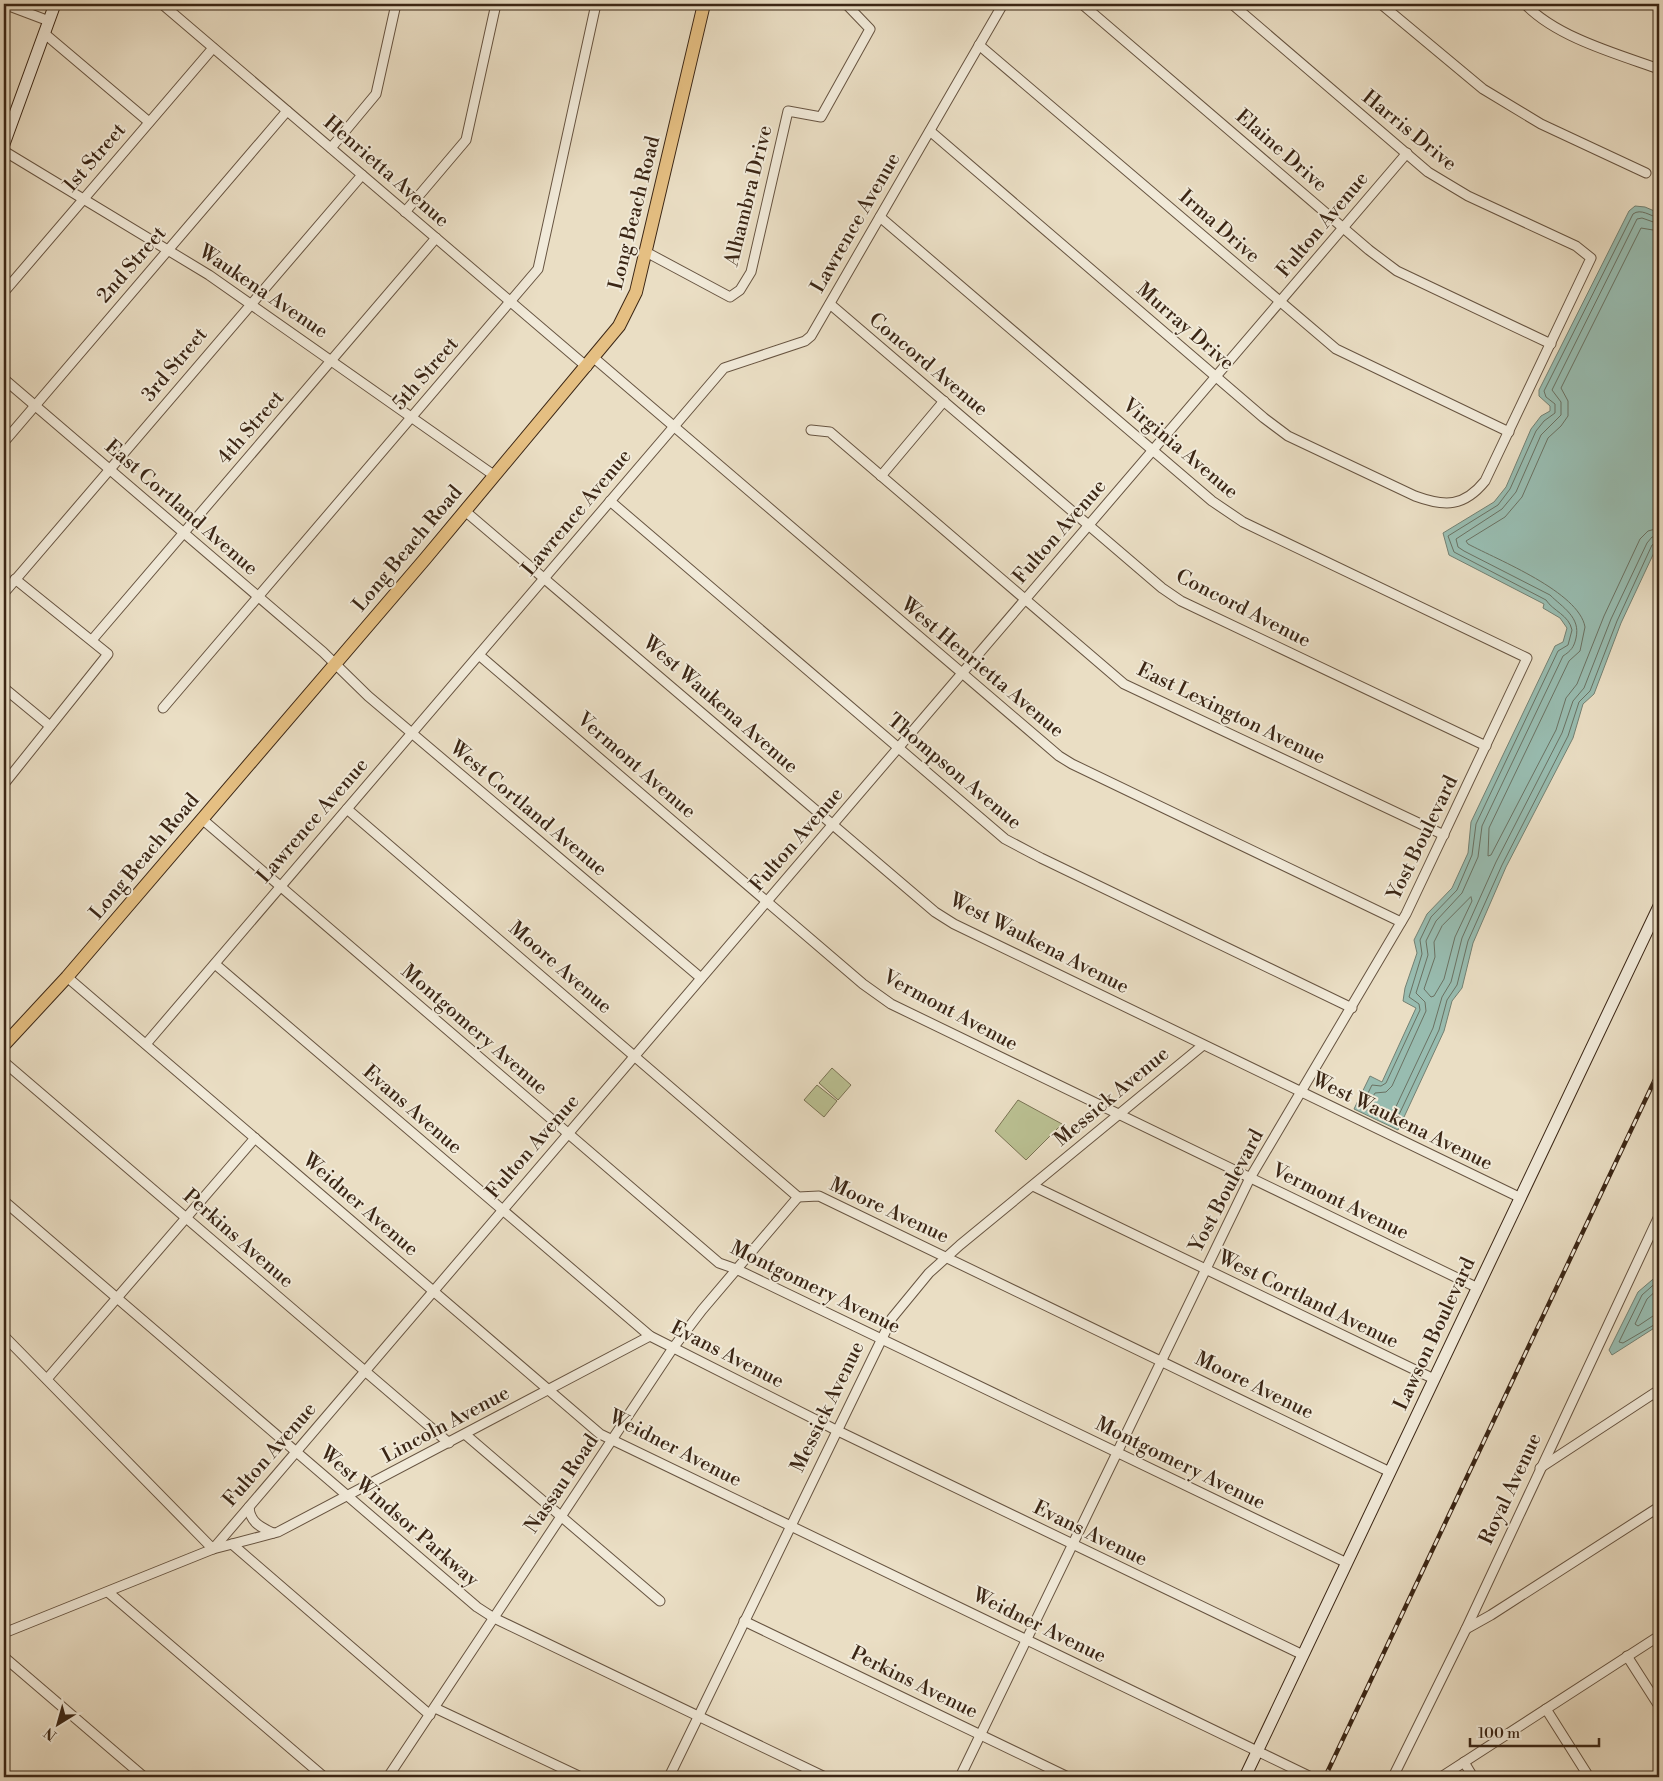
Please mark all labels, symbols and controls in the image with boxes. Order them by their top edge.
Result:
street label: Harris Drive [1357,85,1461,177]
street label: Elaine Drive [1230,104,1332,198]
street label: Henrietta Avenue [318,111,454,233]
street label: 1st Street [58,118,132,198]
street label: Alhambra Drive [719,123,779,270]
street label: Long Beach Road [604,133,666,292]
street label: Lawrence Avenue [806,148,906,298]
street label: Fulton Avenue [1272,167,1374,283]
street label: Irma Drive [1173,185,1265,269]
street label: 2nd Street [92,222,172,308]
street label: Waukena Avenue [193,239,333,345]
street label: Murray Drive [1131,278,1239,376]
street label: Concord Avenue [863,308,993,422]
street label: 3rd Street [137,323,213,407]
street label: 5th Street [387,332,465,416]
street label: 4th Street [212,386,290,470]
street label: Virginia Avenue [1116,393,1243,505]
street label: East Cortland Avenue [99,435,263,581]
street label: Lawrence Avenue [517,445,637,581]
street label: Fulton Avenue [1008,475,1112,589]
street label: Long Beach Road [348,480,469,617]
street label: Concord Avenue [1171,564,1315,654]
street label: West Henrietta Avenue [894,592,1069,744]
street label: West Waukena Avenue [636,630,803,779]
street label: East Lexington Avenue [1133,658,1329,770]
street label: Vermont Avenue [571,707,701,824]
street label: Thompson Avenue [882,708,1026,836]
street label: West Cortland Avenue [443,735,612,882]
street label: Lawrence Avenue [252,753,374,889]
street label: Yost Boulevard [1382,771,1464,905]
street label: Fulton Avenue [745,783,849,897]
street label: Long Beach Road [85,788,206,925]
street label: West Waukena Avenue [944,887,1133,1000]
street label: Moore Avenue [503,916,617,1020]
street label: Montgomery Avenue [396,959,552,1101]
street label: Vermont Avenue [877,964,1022,1057]
street label: Messick Avenue [1049,1042,1175,1152]
street label: Evans Avenue [357,1060,467,1160]
street label: West Waukena Avenue [1307,1067,1496,1177]
street label: Fulton Avenue [481,1090,585,1204]
street label: Yost Boulevard [1184,1125,1270,1258]
street label: Weidner Avenue [296,1147,423,1262]
street label: Vermont Avenue [1266,1158,1413,1246]
street label: Moore Avenue [825,1172,953,1250]
street label: Perkins Avenue [177,1184,299,1294]
street label: Montgomery Avenue [726,1236,904,1340]
street label: West Cortland Avenue [1213,1245,1402,1355]
street label: Lawson Boulevard [1389,1253,1482,1414]
street label: Evans Avenue [666,1316,788,1394]
street label: Messick Avenue [786,1337,870,1477]
street label: Moore Avenue [1191,1347,1317,1425]
street label: Lincoln Avenue [378,1381,514,1469]
street label: Fulton Avenue [218,1398,322,1512]
street label: Weidner Avenue [604,1404,746,1493]
street label: Montgomery Avenue [1091,1412,1269,1516]
street label: Nassau Road [520,1429,605,1538]
street label: Royal Avenue [1474,1429,1548,1549]
street label: West Windsor Parkway [314,1441,484,1593]
street label: Evans Avenue [1029,1496,1151,1572]
street label: Weidner Avenue [967,1582,1110,1669]
street label: Perkins Avenue [846,1641,982,1725]
north arrow [32,1698,82,1748]
scale bar [1470,1716,1599,1748]
text: N [41,1723,61,1744]
text: 100 m [1478,1724,1520,1743]

